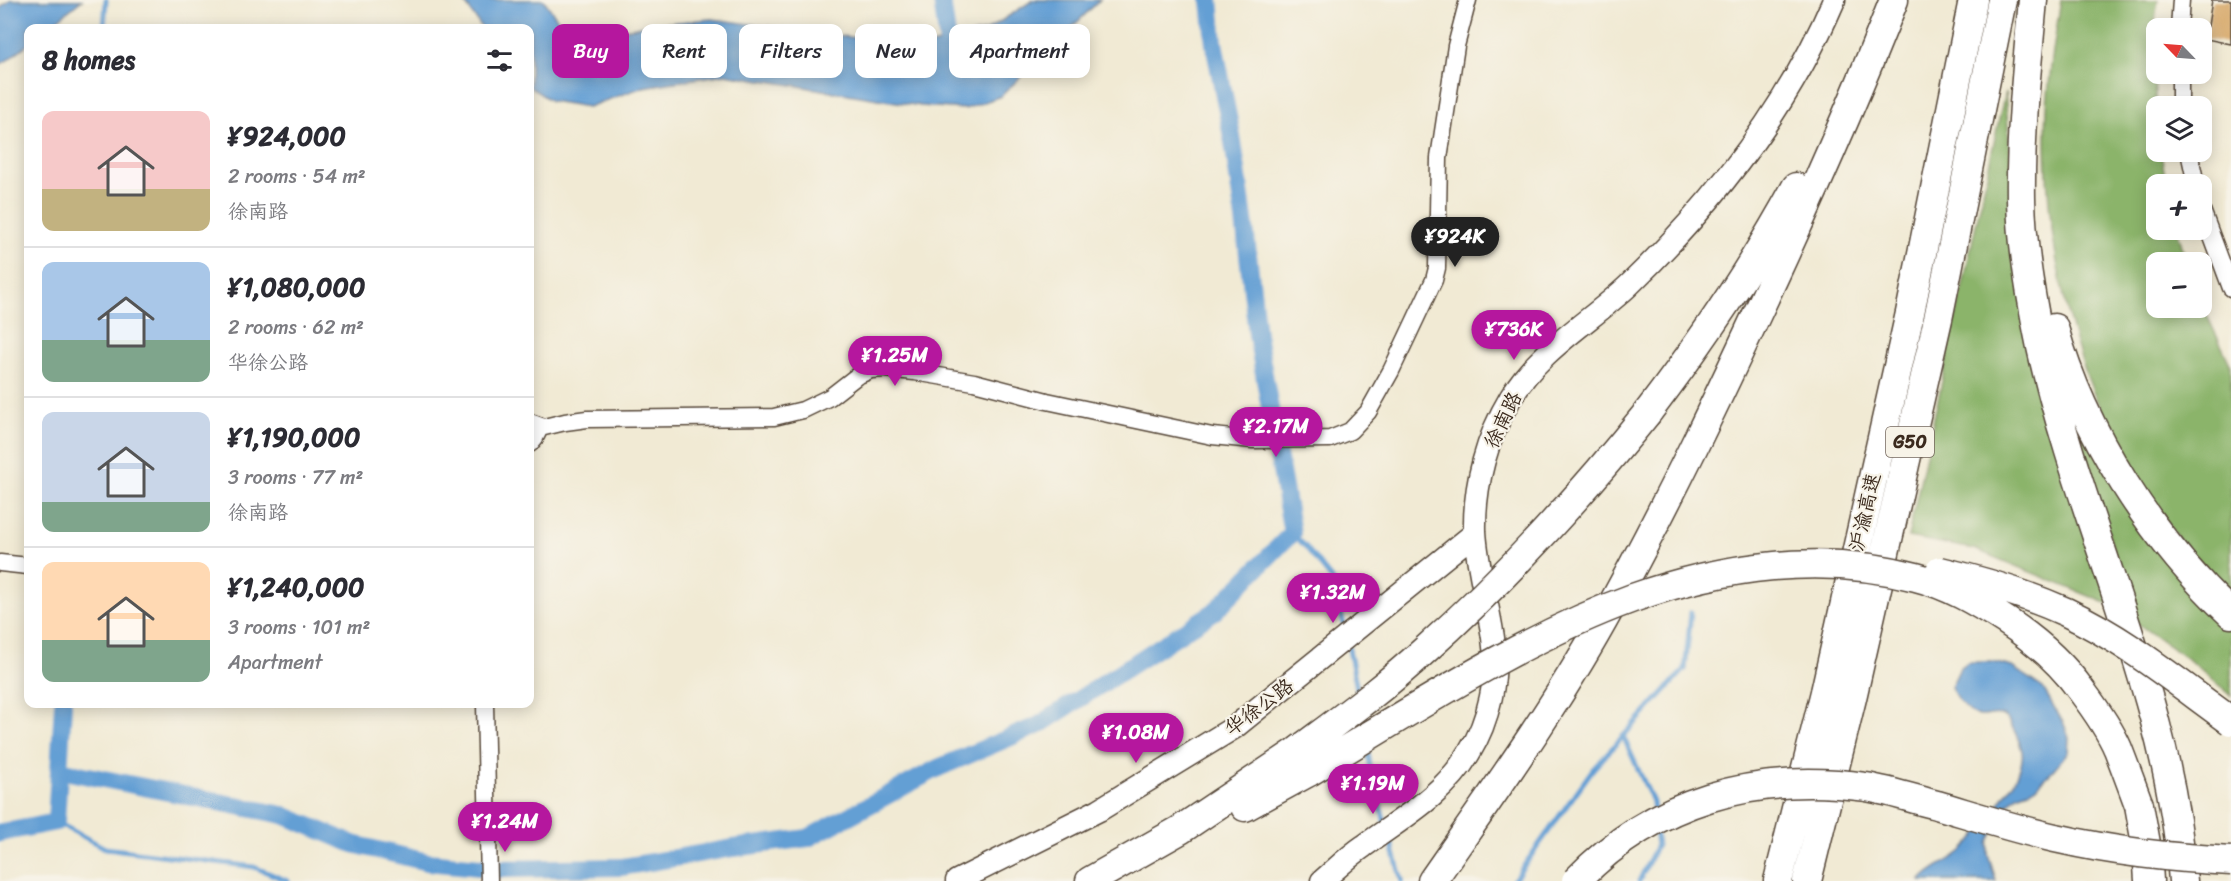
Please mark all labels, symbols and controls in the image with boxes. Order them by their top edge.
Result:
north arrow [2146,18,2212,84]
map controls [2146,18,2212,318]
chip: Buy [552,24,629,78]
chip: Rent [641,24,727,78]
chip: Filters [739,24,843,78]
chip: New [855,24,937,78]
chip: Apartment [949,24,1090,78]
text: 8 homes [42,37,135,83]
icon: filters [483,44,516,77]
button: layers [2146,96,2212,162]
text: ¥924,000 [228,113,346,159]
icon: home [90,135,162,207]
text: 2 rooms · 54 m² [228,159,366,194]
button: + [2146,174,2212,240]
text: 徐南路 [228,194,288,229]
pin: ¥924K [1413,217,1497,268]
text: ¥924K [1425,219,1485,254]
button: − [2146,252,2212,318]
text: ¥1,080,000 [228,264,365,310]
icon: home [90,286,162,358]
text: 2 rooms · 62 m² [228,310,364,345]
pin: ¥736K [1472,310,1556,361]
text: ¥736K [1485,312,1543,347]
pin: ¥1.25M [846,336,944,387]
text: ¥1.25M [862,338,928,373]
text: 华徐公路 [228,345,308,380]
street label: 徐南路 [1474,384,1532,455]
pin: ¥2.17M [1227,407,1325,458]
text: ¥2.17M [1244,409,1309,444]
text: ¥1,190,000 [228,414,360,460]
road number: G50 [1886,427,1934,457]
icon: home [90,436,162,508]
text: 3 rooms · 77 m² [228,460,363,495]
street label: 沪渝高速 [1839,469,1891,555]
text: 徐南路 [228,495,288,530]
text: ¥1,240,000 [228,564,365,610]
pin: ¥1.32M [1284,573,1382,624]
text: ¥1.32M [1301,575,1365,610]
icon: home [90,586,162,658]
text: 3 rooms · 101 m² [228,610,370,645]
text: Apartment [228,645,322,680]
street label: 华徐公路 [1217,668,1302,745]
pin: ¥1.08M [1087,713,1185,764]
text: ¥1.08M [1103,715,1169,750]
pin: ¥1.19M [1324,764,1422,815]
text: ¥1.19M [1342,766,1404,801]
pin: ¥1.24M [456,802,554,853]
text: ¥1.24M [472,804,538,839]

